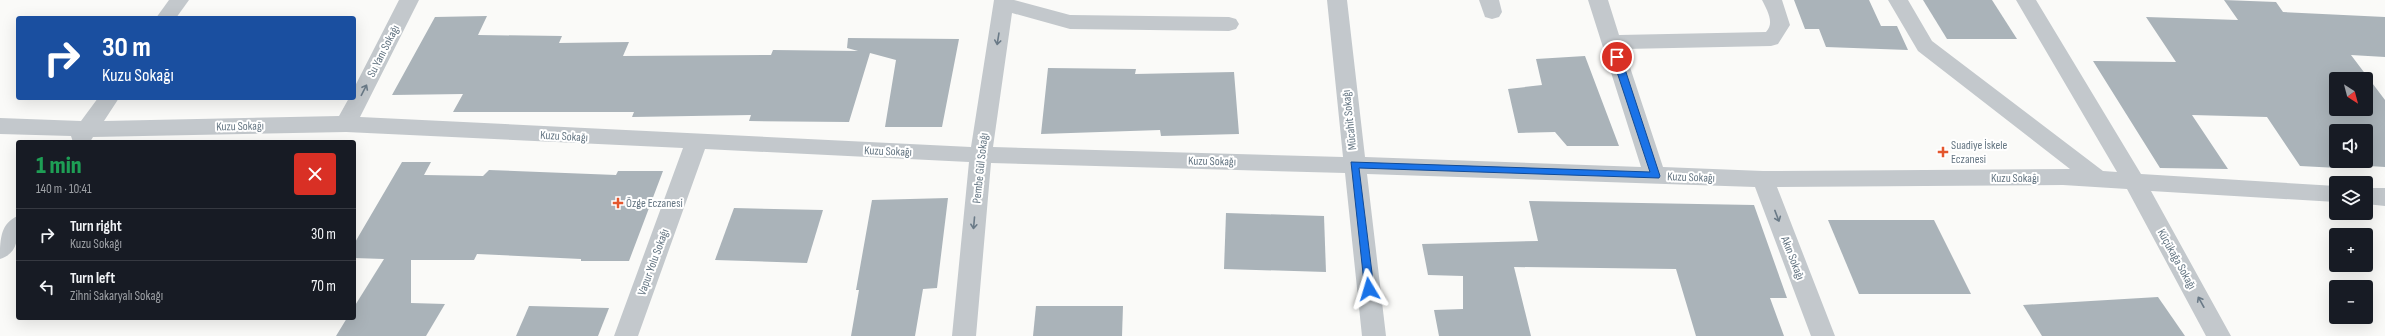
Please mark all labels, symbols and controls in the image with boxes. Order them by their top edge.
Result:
street label: Su Yanı Sokağı [364,23,403,80]
text: 30 m [102,31,151,64]
icon: right [36,32,88,84]
one-way arrow [994,32,1002,45]
pin [1600,40,1634,74]
icon: arrive [1606,46,1628,68]
text: Kuzu Sokağı [102,65,174,86]
north arrow [2329,72,2373,116]
map controls [2329,72,2373,324]
one-way arrow [361,84,368,96]
street label: Mücahit Sokağı [1339,89,1360,151]
street label: Kuzu Sokağı [216,119,264,134]
button: sound [2329,124,2373,168]
street label: Kuzu Sokağı [540,128,588,145]
street label: Pembe Gül Sokağı [969,132,992,204]
place label: Suadiye İskele Eczanesi [1951,138,2007,167]
street label: Kuzu Sokağı [864,143,912,160]
marker: Suadiye İskele Eczanesi [1938,147,1948,157]
text: 1 min [36,151,82,180]
button: close [294,153,336,195]
street label: Kuzu Sokağı [1188,154,1236,169]
street label: Kuzu Sokağı [1667,169,1715,186]
street label: Kuzu Sokağı [1991,171,2039,186]
button: layers [2329,176,2373,220]
text: 140 m · 10:41 [36,181,92,197]
place label: Özge Eczanesi [626,196,683,211]
marker: Özge Eczanesi [613,198,623,208]
one-way arrow [1774,209,1782,221]
one-way arrow [971,216,978,229]
text: Turn right [70,217,122,236]
icon: right [36,224,58,246]
text: 30 m [311,225,336,244]
street label: Küçükağa Sokağı [2154,226,2199,292]
street label: Vapur Yolu Sokağı [634,227,672,298]
button: + [2329,228,2373,272]
street label: Akın Sokağı [1777,233,1808,282]
text: Kuzu Sokağı [70,236,122,252]
position arrow [1348,268,1390,310]
text: Turn left [70,269,115,288]
icon: left [36,276,58,298]
text: 70 m [311,277,336,296]
button: − [2329,280,2373,324]
text: Zihni Sakaryalı Sokağı [70,288,163,304]
one-way arrow [2196,296,2204,308]

